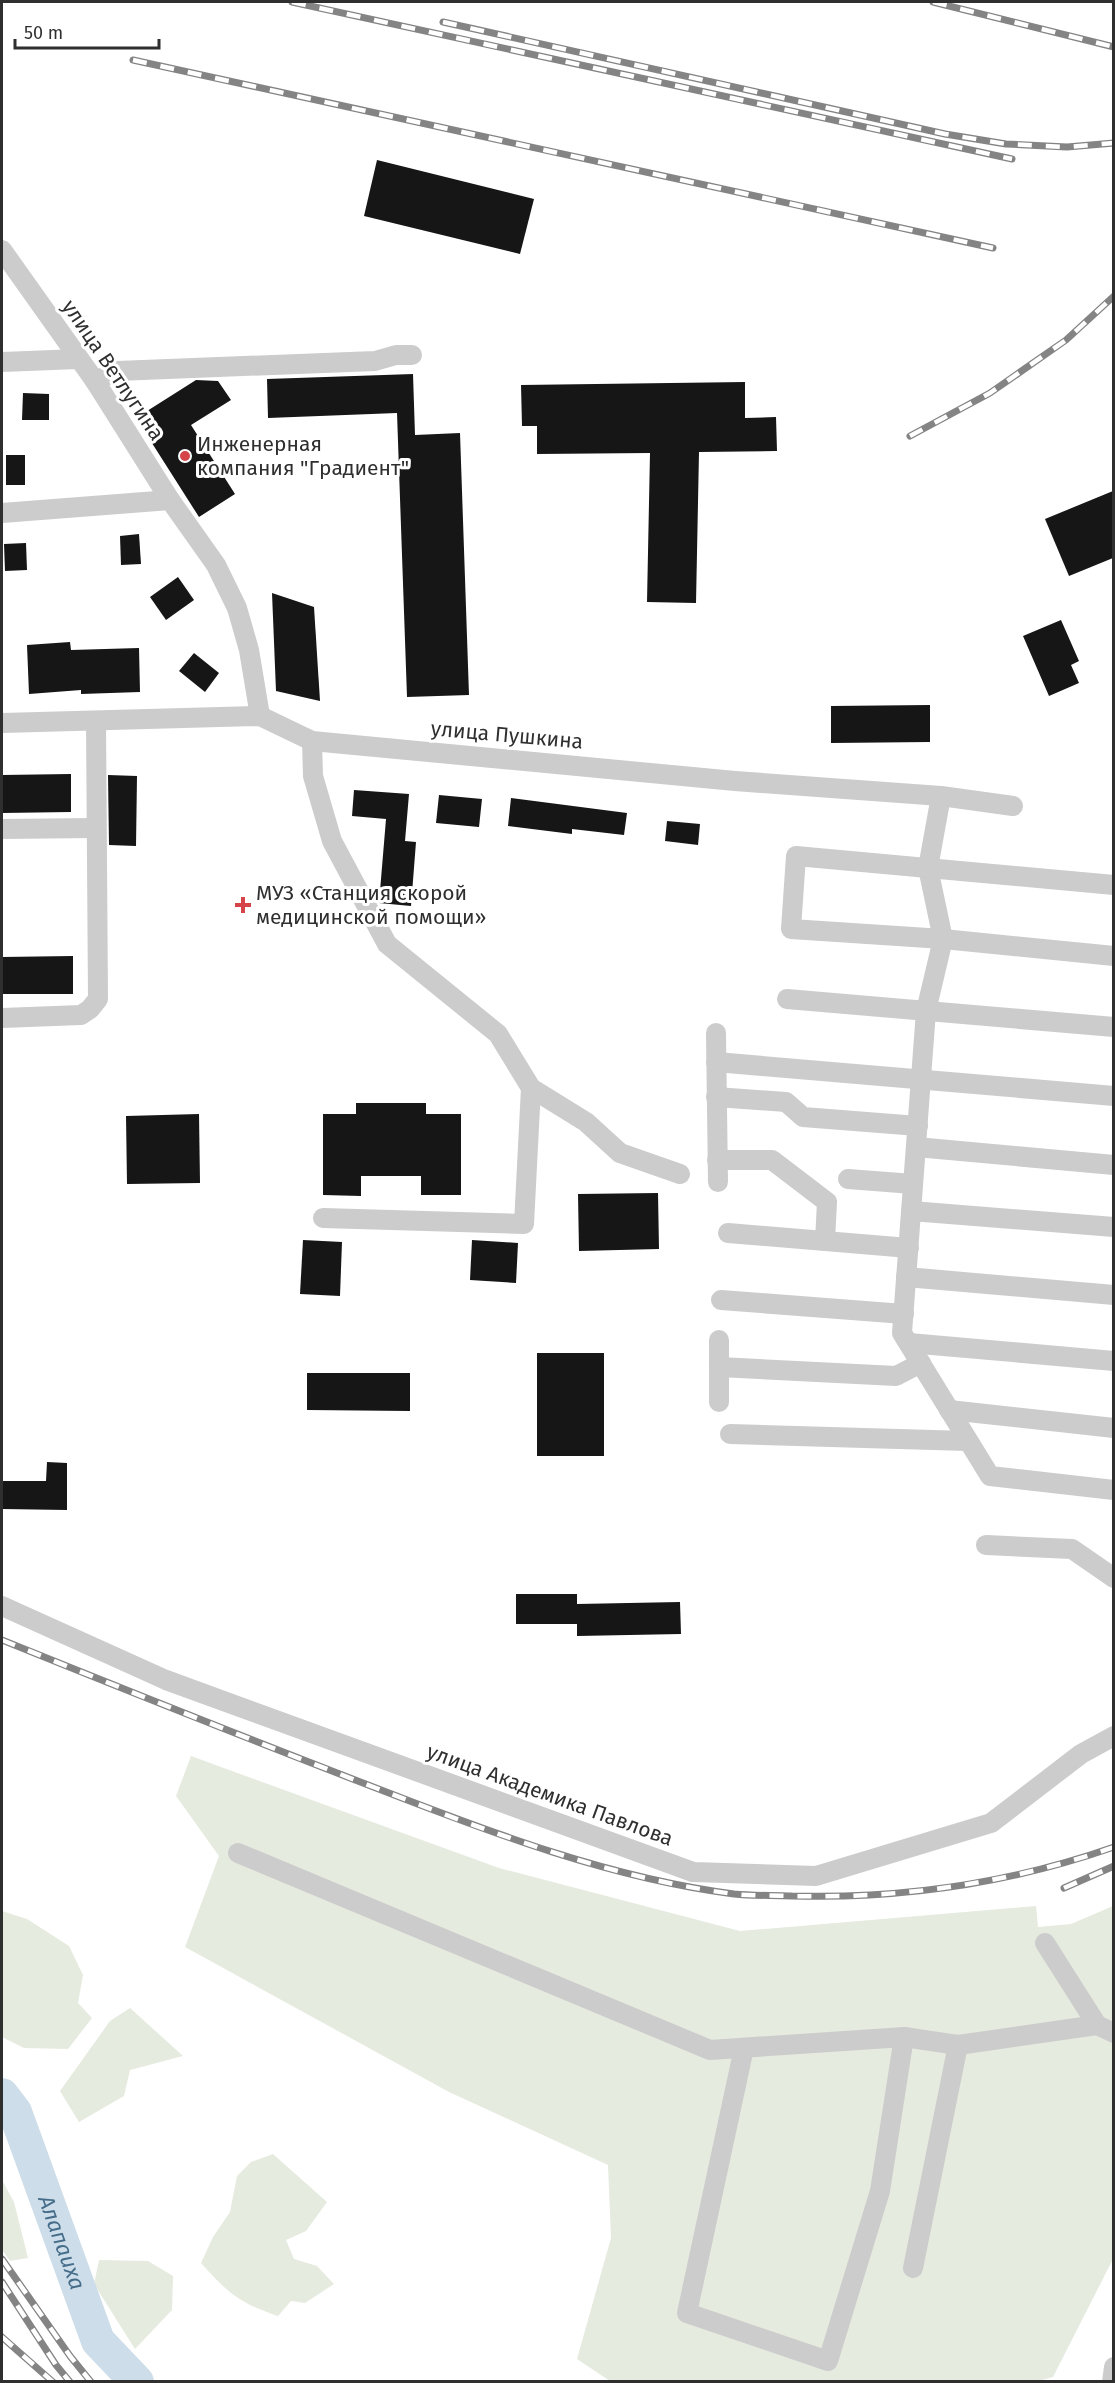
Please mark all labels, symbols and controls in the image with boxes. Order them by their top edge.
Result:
scale bar [15,12,159,50]
text: 50 m [24,22,63,44]
street label: улица Ветлугина [56,295,170,445]
place label: Инженерная компания "Градиент" [197,431,409,481]
marker: Инженерная компания "Градиент" [178,449,192,463]
street label: улица Пушкина [430,715,584,755]
place label: МУЗ «Станция скорой медицинской помощи» [256,880,486,930]
marker: МУЗ «Станция скорой медицинской помощи» [234,896,252,914]
street label: улица Академика Павлова [423,1738,677,1852]
water label: Алапаиха [32,2190,92,2293]

